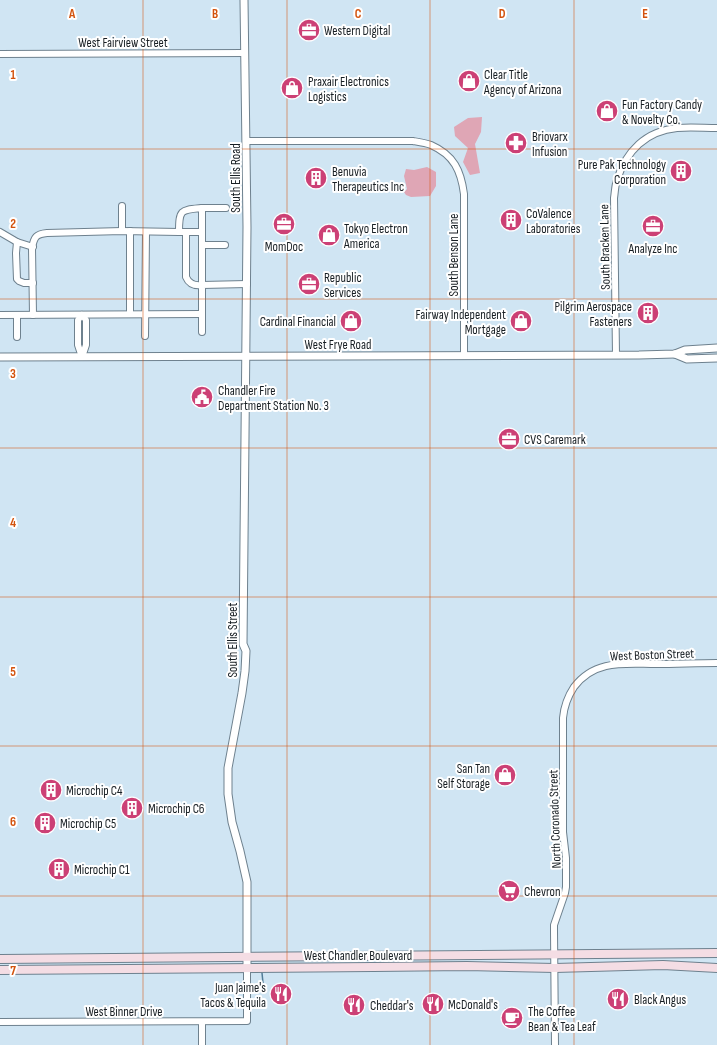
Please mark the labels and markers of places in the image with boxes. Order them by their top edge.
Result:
office icon: Western Digital [296,17,322,43]
place label: Western Digital [324,23,390,39]
place label: Clear Title Agency of Arizona [483,67,561,98]
shop icon: Clear Title Agency of Arizona [456,68,482,94]
place label: Praxair Electronics Logistics [308,74,389,105]
shop icon: Praxair Electronics Logistics [279,75,305,101]
place label: Fun Factory Candy & Novelty Co. [622,97,702,128]
shop icon: Fun Factory Candy & Novelty Co. [594,98,620,124]
place label: Briovarx Infusion [532,129,568,160]
pharmacy icon: Briovarx Infusion [503,130,529,156]
place label: Pure Pak Technology Corporation [578,157,666,188]
building icon: Pure Pak Technology Corporation [668,158,694,184]
place label: Benuvia Therapeutics Inc [332,164,404,195]
building icon: Benuvia Therapeutics Inc [303,165,329,191]
place label: CoValence Laboratories [526,206,581,237]
building icon: CoValence Laboratories [498,207,524,233]
office icon: MomDoc [271,211,297,237]
office icon: Analyze Inc [640,213,666,239]
place label: Tokyo Electron America [343,221,408,252]
shop icon: Tokyo Electron America [316,222,342,248]
place label: MomDoc [265,239,303,255]
place label: Analyze Inc [627,241,678,257]
place label: Republic Services [324,270,362,301]
office icon: Republic Services [296,271,322,297]
place label: Pilgrim Aerospace Fasteners [555,299,632,330]
building icon: Pilgrim Aerospace Fasteners [635,300,661,326]
place label: Fairway Independent Mortgage [416,307,506,338]
shop icon: Cardinal Financial [338,308,364,334]
shop icon: Fairway Independent Mortgage [508,308,534,334]
place label: Cardinal Financial [260,314,336,330]
place label: Chandler Fire Department Station No. 3 [218,383,329,414]
public building icon: Chandler Fire Department Station No. 3 [189,384,215,410]
office icon: CVS Caremark [496,426,522,452]
place label: CVS Caremark [524,432,586,448]
place label: San Tan Self Storage [437,761,490,792]
shop icon: San Tan Self Storage [492,762,518,788]
building icon: Microchip C4 [38,777,64,803]
place label: Microchip C4 [66,783,123,799]
building icon: Microchip C6 [119,795,145,821]
place label: Microchip C6 [148,801,205,817]
building icon: Microchip C5 [32,810,58,836]
place label: Microchip C5 [60,816,116,832]
building icon: Microchip C1 [46,856,72,882]
place label: Microchip C1 [74,862,130,878]
supermarket icon: Chevron [496,878,522,904]
place label: Chevron [524,884,561,900]
place label: Juan Jaime's Tacos & Tequila [200,980,266,1011]
restaurant icon: Juan Jaime's Tacos & Tequila [268,981,294,1007]
restaurant icon: Black Angus [605,986,631,1012]
restaurant icon: McDonald's [420,991,446,1017]
restaurant icon: Cheddar's [341,992,367,1018]
place label: Black Angus [634,992,686,1008]
place label: McDonald's [448,997,498,1013]
place label: Cheddar's [370,998,414,1014]
place label: The Coffee Bean & Tea Leaf [528,1004,596,1035]
cafe icon: The Coffee Bean & Tea Leaf [499,1005,525,1031]

